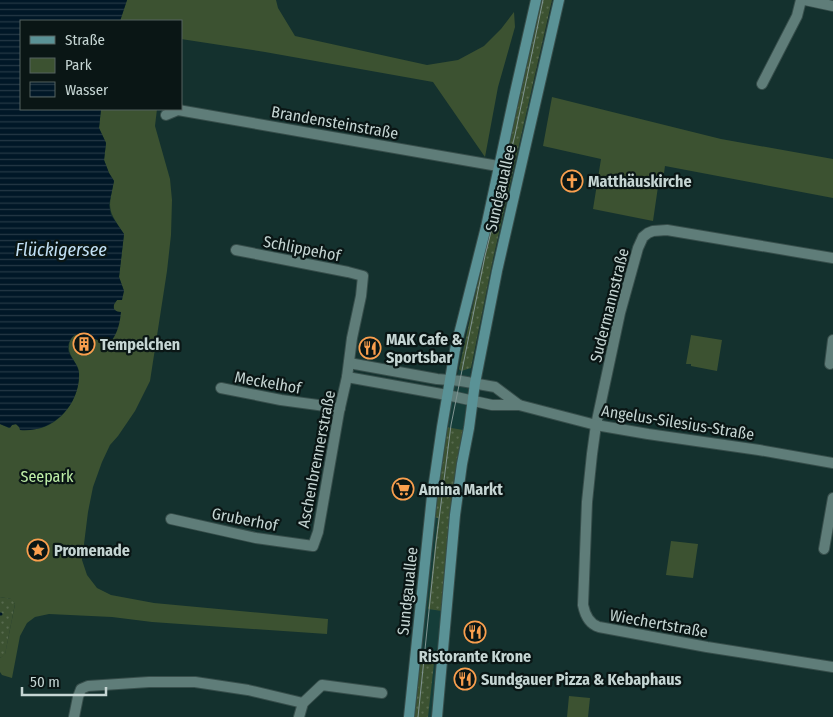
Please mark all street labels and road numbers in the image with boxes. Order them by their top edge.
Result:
street label: Brandensteinstraße [270,102,400,143]
street label: Sundgauallee [481,143,520,233]
street label: Schlippehof [262,232,343,265]
street label: Sudermannstraße [586,246,633,364]
street label: Meckelhof [233,367,304,398]
street label: Aschenbrennerstraße [294,388,339,530]
street label: Angelus-Silesius-Straße [600,401,756,444]
street label: Gruberhof [210,504,281,535]
street label: Sundgauallee [393,546,422,636]
street label: Wiechertstraße [608,606,710,641]

